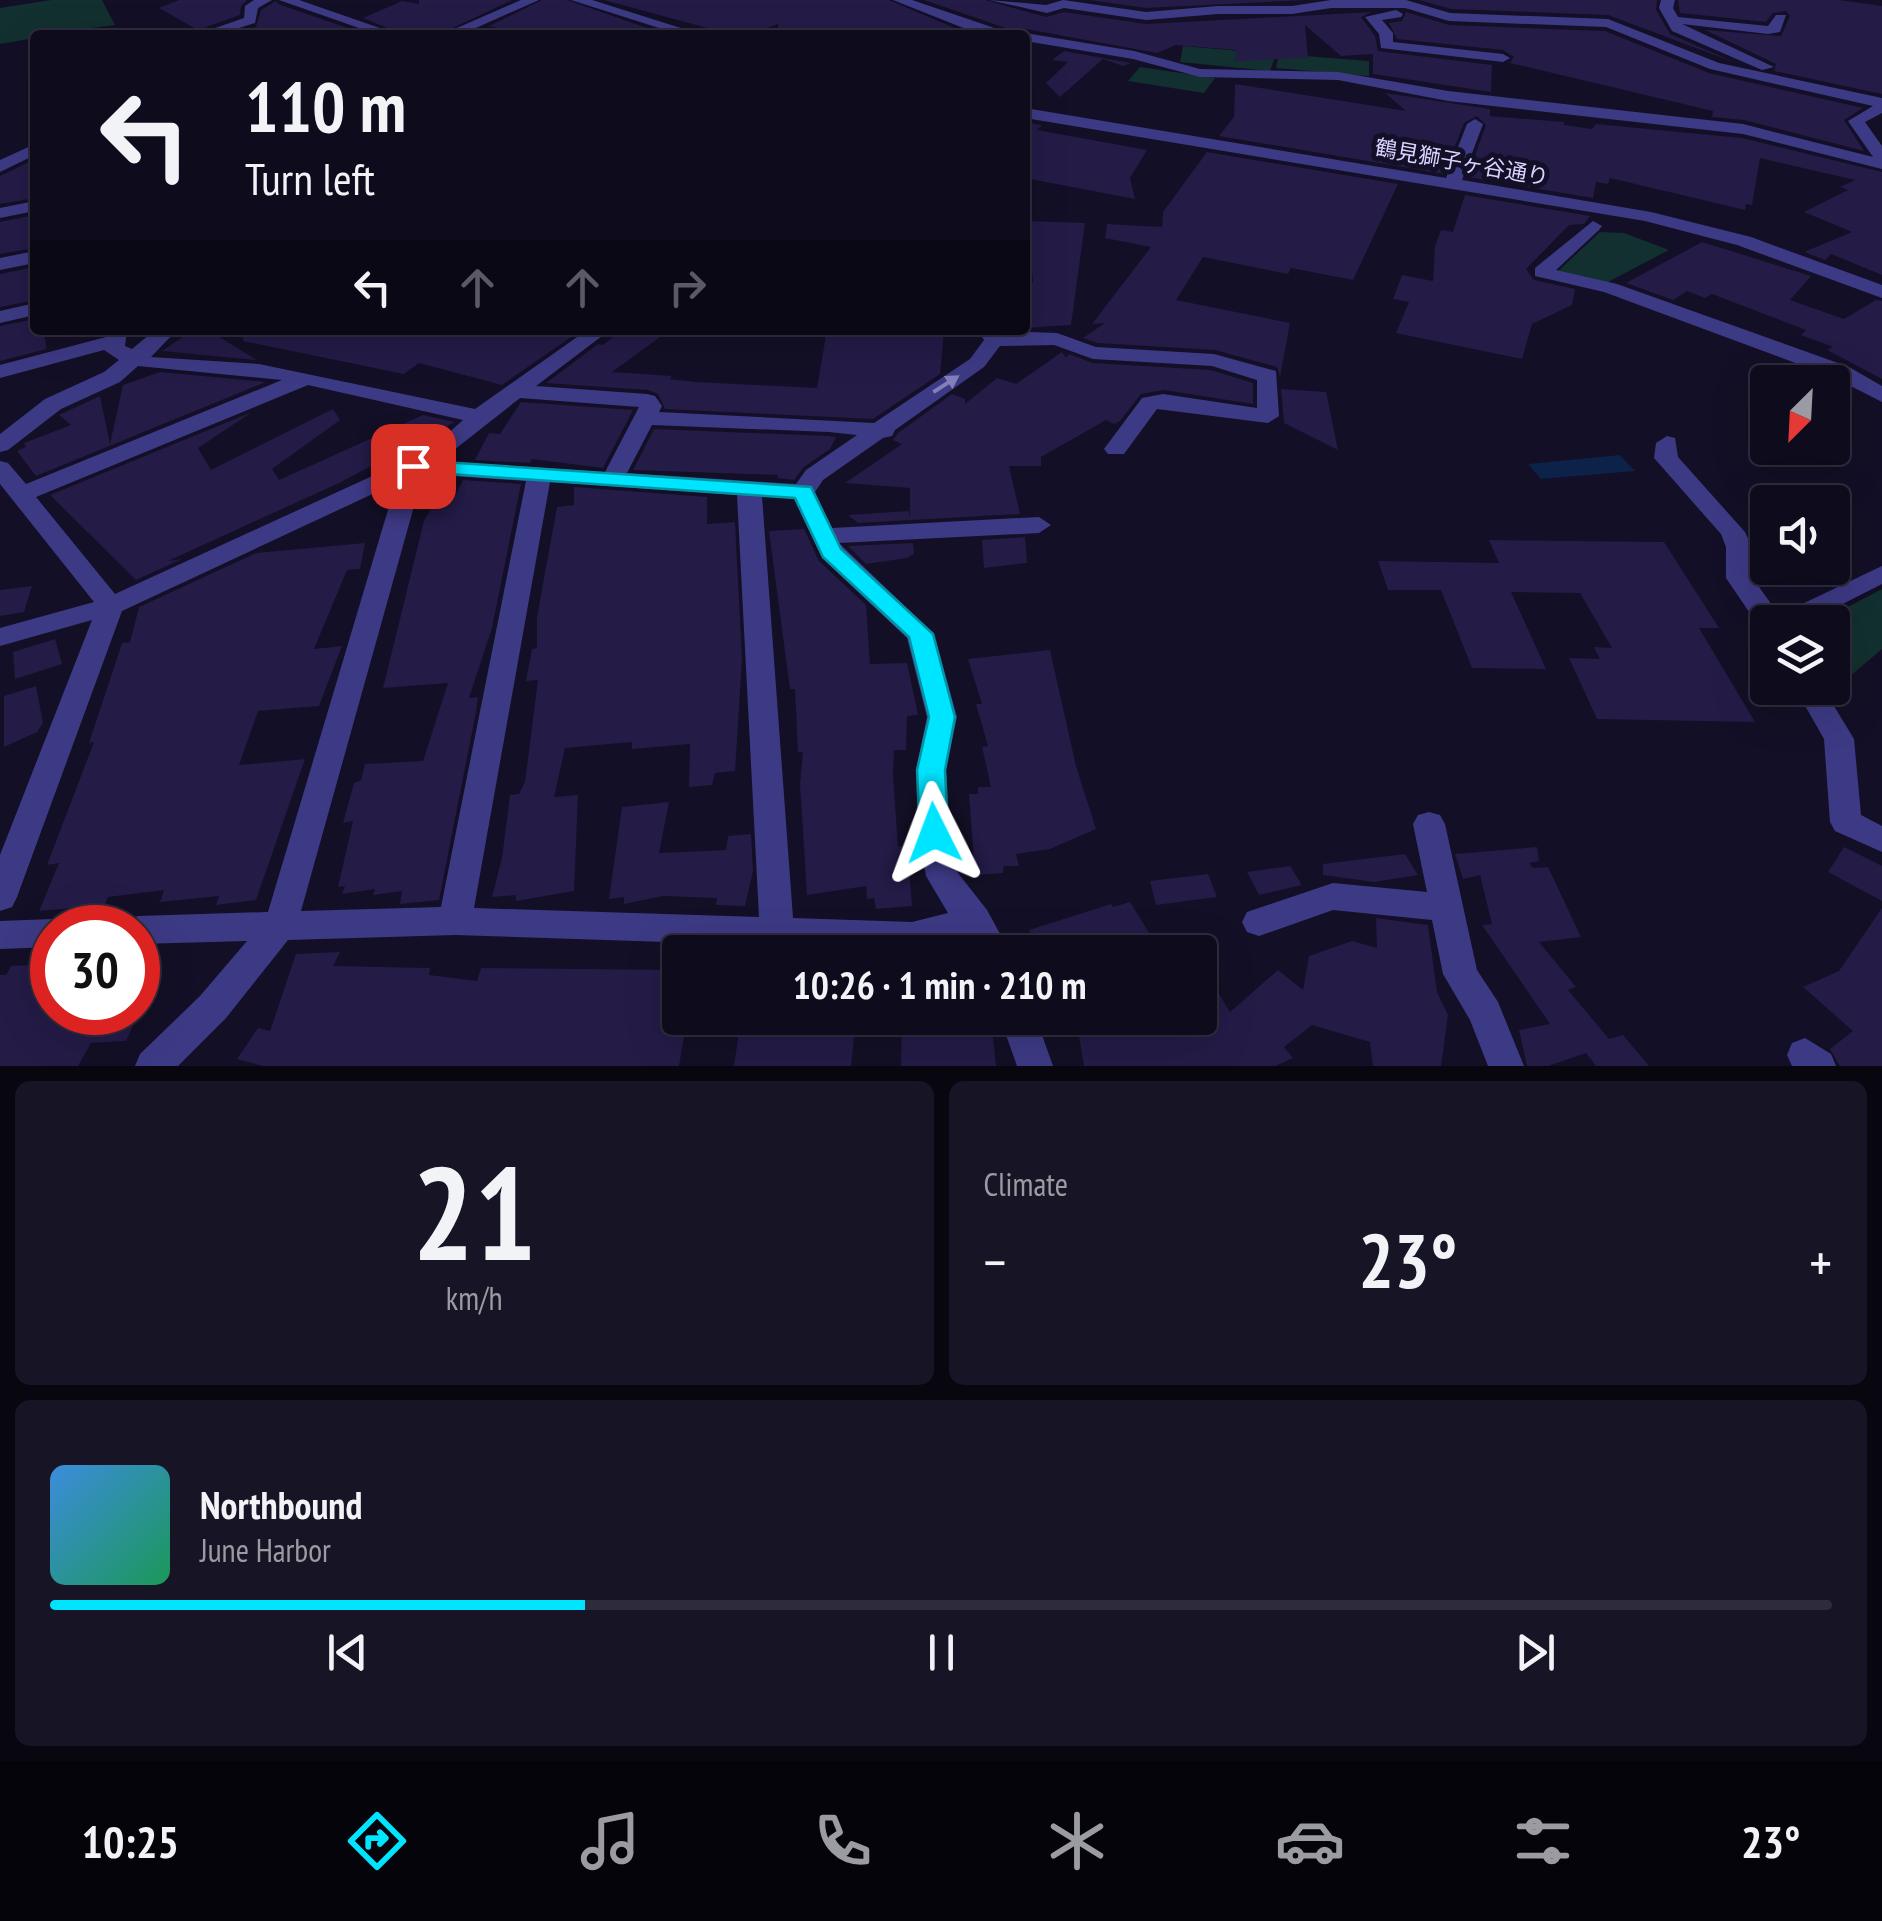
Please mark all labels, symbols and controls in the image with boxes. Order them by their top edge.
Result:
text: 110 m [245,61,406,151]
icon: left [80,70,210,200]
street label: 鶴見獅子ヶ谷通り [1373,133,1551,191]
text: Turn left [245,149,375,207]
icon: left [345,260,400,315]
icon: ahead [450,260,505,315]
icon: ahead [555,260,610,315]
icon: right [660,260,715,315]
north arrow [1750,365,1850,465]
map controls [1750,365,1850,705]
one-way arrow [932,375,959,394]
pin [371,424,456,509]
icon: arrive [386,439,441,494]
button: sound [1750,485,1850,585]
button: layers [1750,605,1850,705]
position arrow [882,781,986,885]
speed limit sign: 30 [30,905,160,1035]
text: 10:26 · 1 min · 210 m [793,960,1086,1009]
text: 21 [412,1128,536,1296]
text: Climate [984,1163,1068,1205]
text: 23° [1358,1212,1457,1309]
text: − [984,1226,1006,1297]
text: + [1809,1226,1832,1297]
text: km/h [446,1277,503,1319]
text: Northbound [200,1480,362,1529]
text: June Harbor [200,1529,331,1571]
icon: previous [320,1625,375,1680]
icon: pause [914,1625,969,1680]
icon: next [1508,1625,1563,1680]
icon: directions [342,1806,412,1876]
icon: music [575,1806,645,1876]
icon: phone [808,1806,878,1876]
icon: climate [1042,1806,1112,1876]
icon: car [1275,1806,1345,1876]
icon: filters [1508,1806,1578,1876]
text: 10:25 [82,1812,179,1870]
text: 23° [1741,1812,1800,1870]

